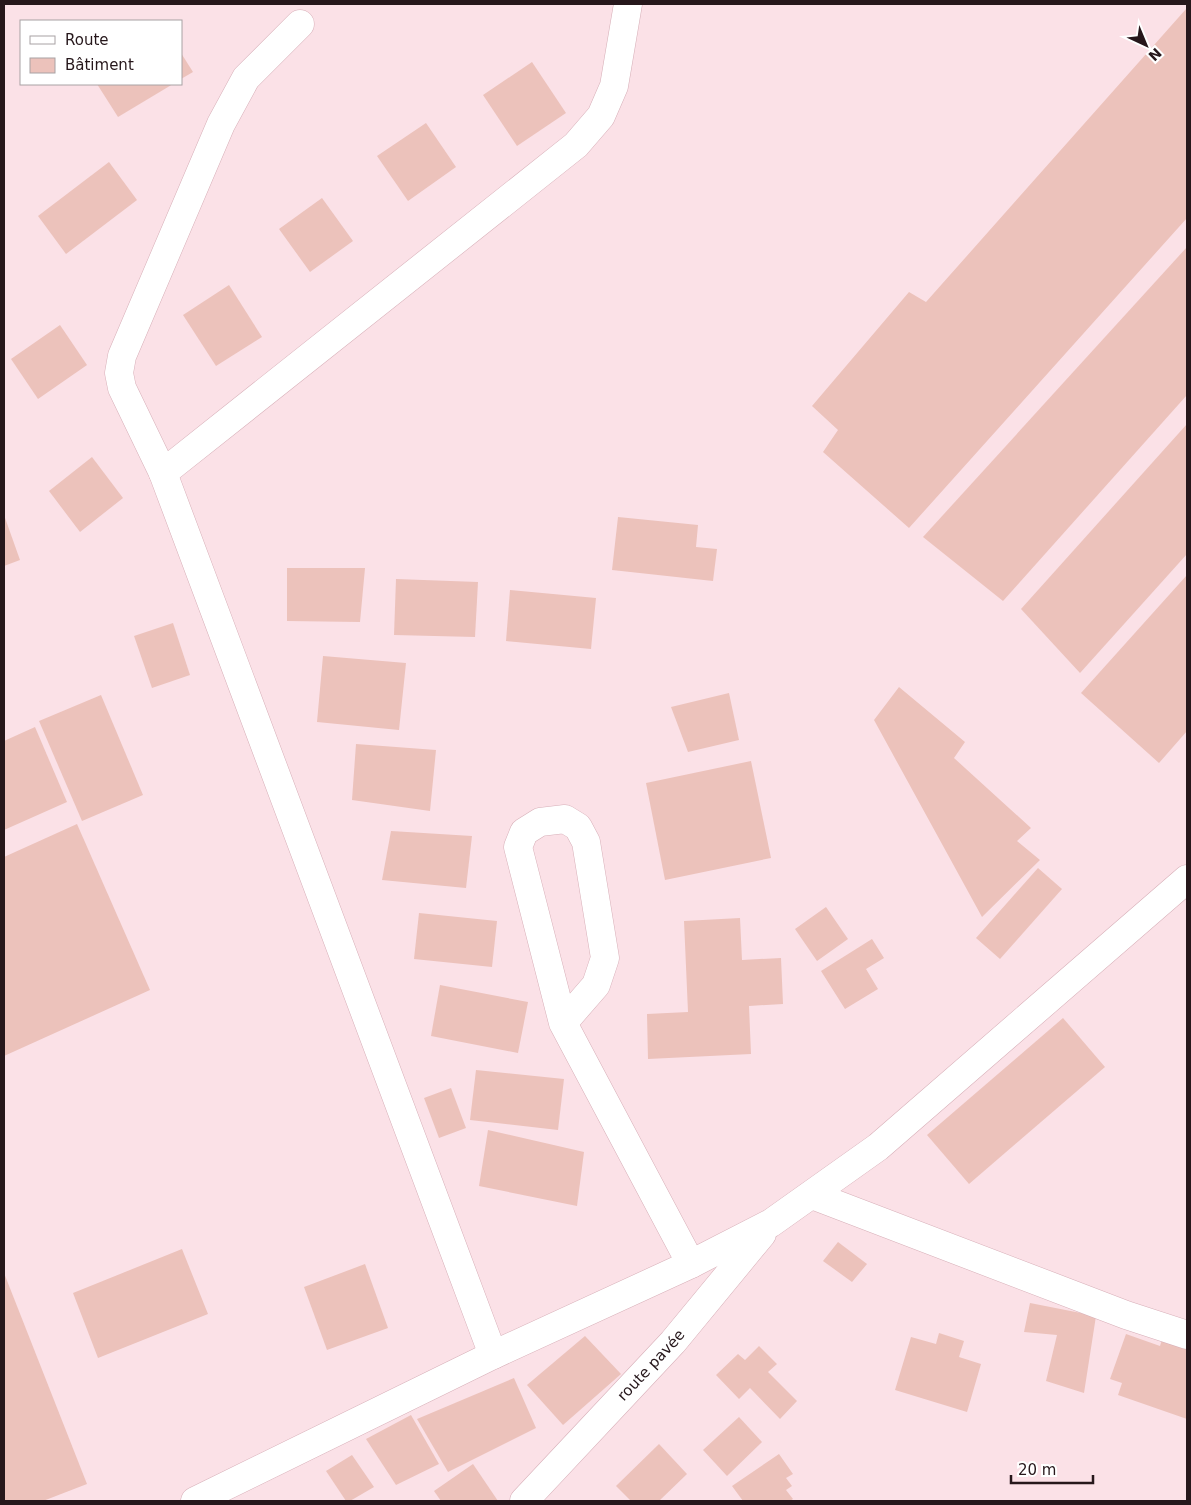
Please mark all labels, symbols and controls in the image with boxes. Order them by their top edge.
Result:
legend [20,20,182,85]
north arrow [1121,20,1171,70]
text: Route [65,31,109,49]
text: N [1145,45,1165,64]
text: Bâtiment [65,56,134,74]
street label: route pavée [614,1326,688,1404]
scale bar [1011,1452,1094,1484]
text: 20 m [1018,1461,1056,1479]

